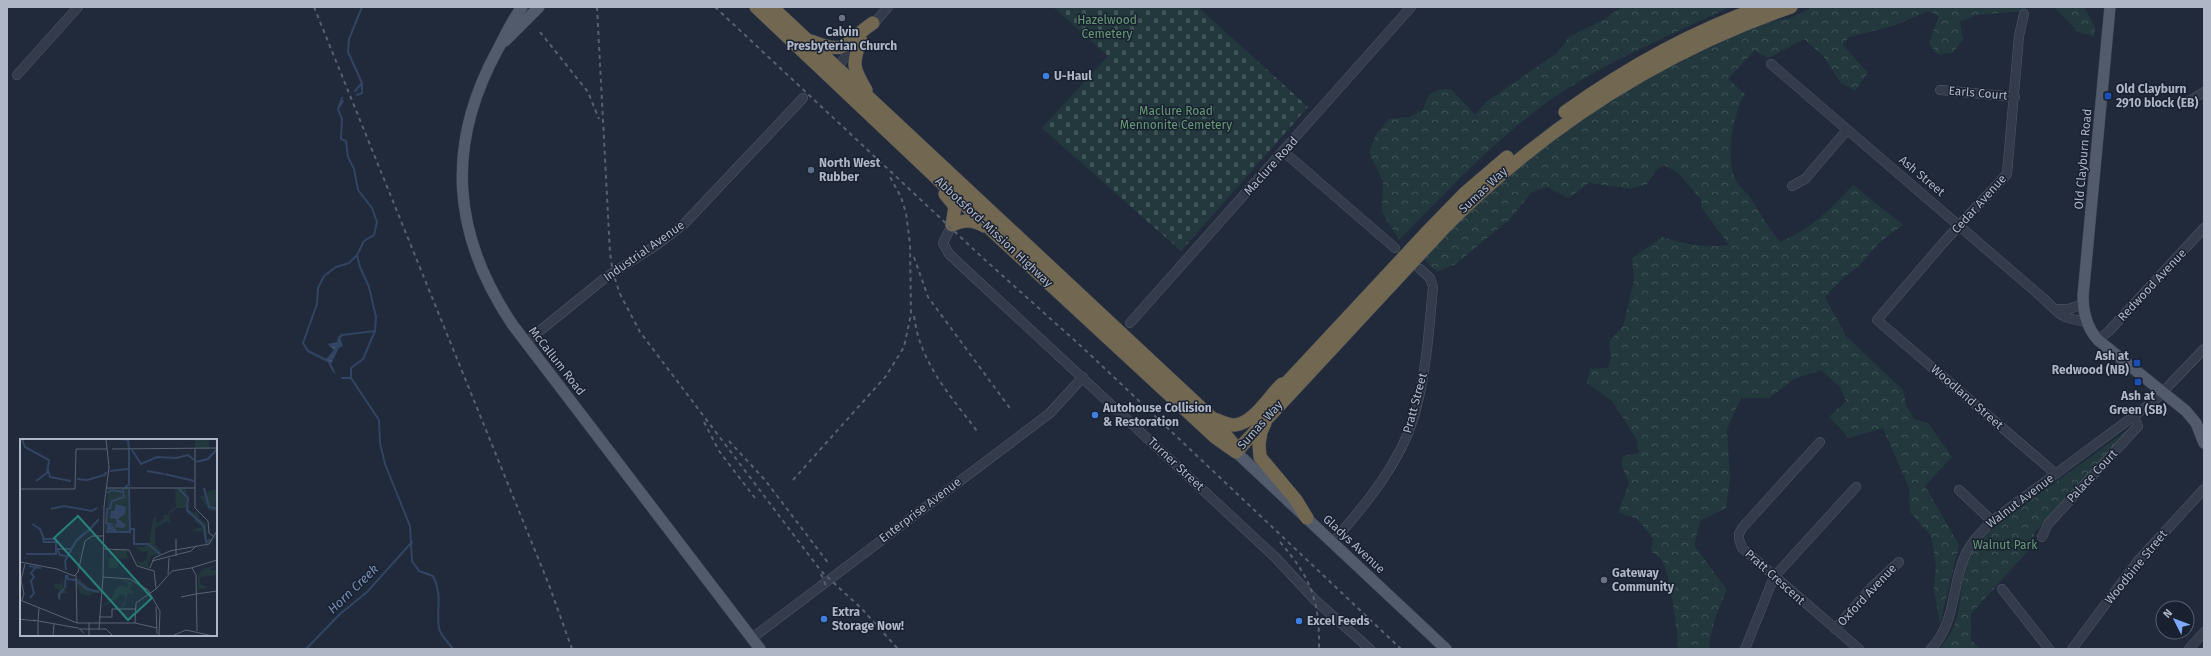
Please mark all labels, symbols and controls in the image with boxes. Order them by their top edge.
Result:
marker: Calvin Presbyterian Church [837,13,847,23]
park label: Hazelwood Cemetery [1077,13,1137,41]
place label: Calvin Presbyterian Church [787,25,897,53]
place label: U-Haul [1054,69,1092,83]
marker: U-Haul [1041,71,1051,81]
place label: Old Clayburn 2910 block (EB) [2116,82,2199,110]
street label: Earls Court [1948,83,2009,103]
marker: Old Clayburn 2910 block (EB) [2103,91,2113,101]
park label: Maclure Road Mennonite Cemetery [1120,104,1232,132]
street label: Old Clayburn Road [2072,108,2094,210]
street label: Maclure Road [1241,134,1301,198]
street label: Ash Street [1896,153,1948,200]
place label: North West Rubber [819,156,881,184]
street label: Sumas Way [1456,164,1510,216]
marker: North West Rubber [806,165,816,175]
street label: Cedar Avenue [1949,172,2009,236]
street label: Abbotsford-Mission Highway [932,174,1056,290]
street label: Industrial Avenue [601,218,687,284]
street label: Redwood Avenue [2115,246,2189,324]
street label: McCallum Road [526,324,588,398]
place label: Ash at Redwood (NB) [2052,349,2129,377]
marker: Ash at Redwood (NB) [2132,358,2142,368]
street label: Woodland Street [1928,362,2006,433]
street label: Pratt Street [1400,371,1430,435]
marker: Ash at Green (SB) [2133,377,2143,387]
place label: Ash at Green (SB) [2109,389,2167,417]
street label: Sumas Way [1234,398,1286,452]
place label: Autohouse Collision & Restoration [1102,401,1212,429]
marker: Autohouse Collision & Restoration [1090,410,1100,420]
street label: Turner Street [1145,435,1207,494]
inset map [20,439,217,636]
street label: Palace Court [2064,446,2121,505]
street label: Walnut Avenue [1984,471,2056,531]
street label: Enterprise Avenue [876,475,964,545]
street label: Gladys Avenue [1320,512,1388,576]
street label: Woodbine Street [2102,527,2170,607]
park label: Walnut Park [1973,538,2038,552]
street label: Pratt Crescent [1742,546,1808,608]
water label: Horn Creek [325,561,381,617]
street label: Oxford Avenue [1835,561,1899,629]
place label: Gateway Community [1612,566,1675,594]
marker: Gateway Community [1599,575,1609,585]
north arrow [2155,600,2195,640]
place label: Extra Storage Now! [832,605,904,633]
text: N [2161,607,2175,621]
marker: Extra Storage Now! [819,614,829,624]
place label: Excel Feeds [1307,614,1370,628]
marker: Excel Feeds [1294,616,1304,626]

